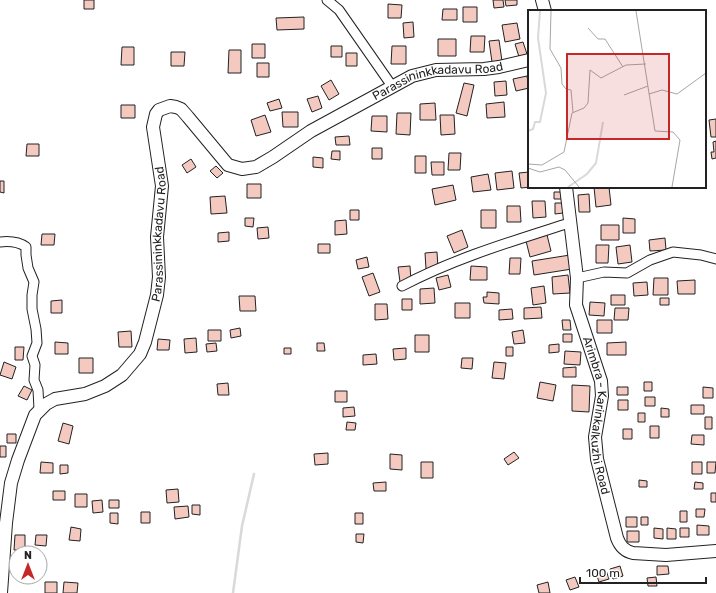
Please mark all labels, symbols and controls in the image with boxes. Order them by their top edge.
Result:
inset map [528,10,706,188]
street label: Parassininkkadavu Road [370,59,504,103]
street label: Parassininkkadavu Road [149,166,169,303]
street label: Arimbra - Karinkalkuzhi Road [580,335,613,496]
north arrow [8,545,48,585]
text: N [24,549,32,562]
scale bar [580,559,706,585]
text: 100 m [586,566,620,580]

